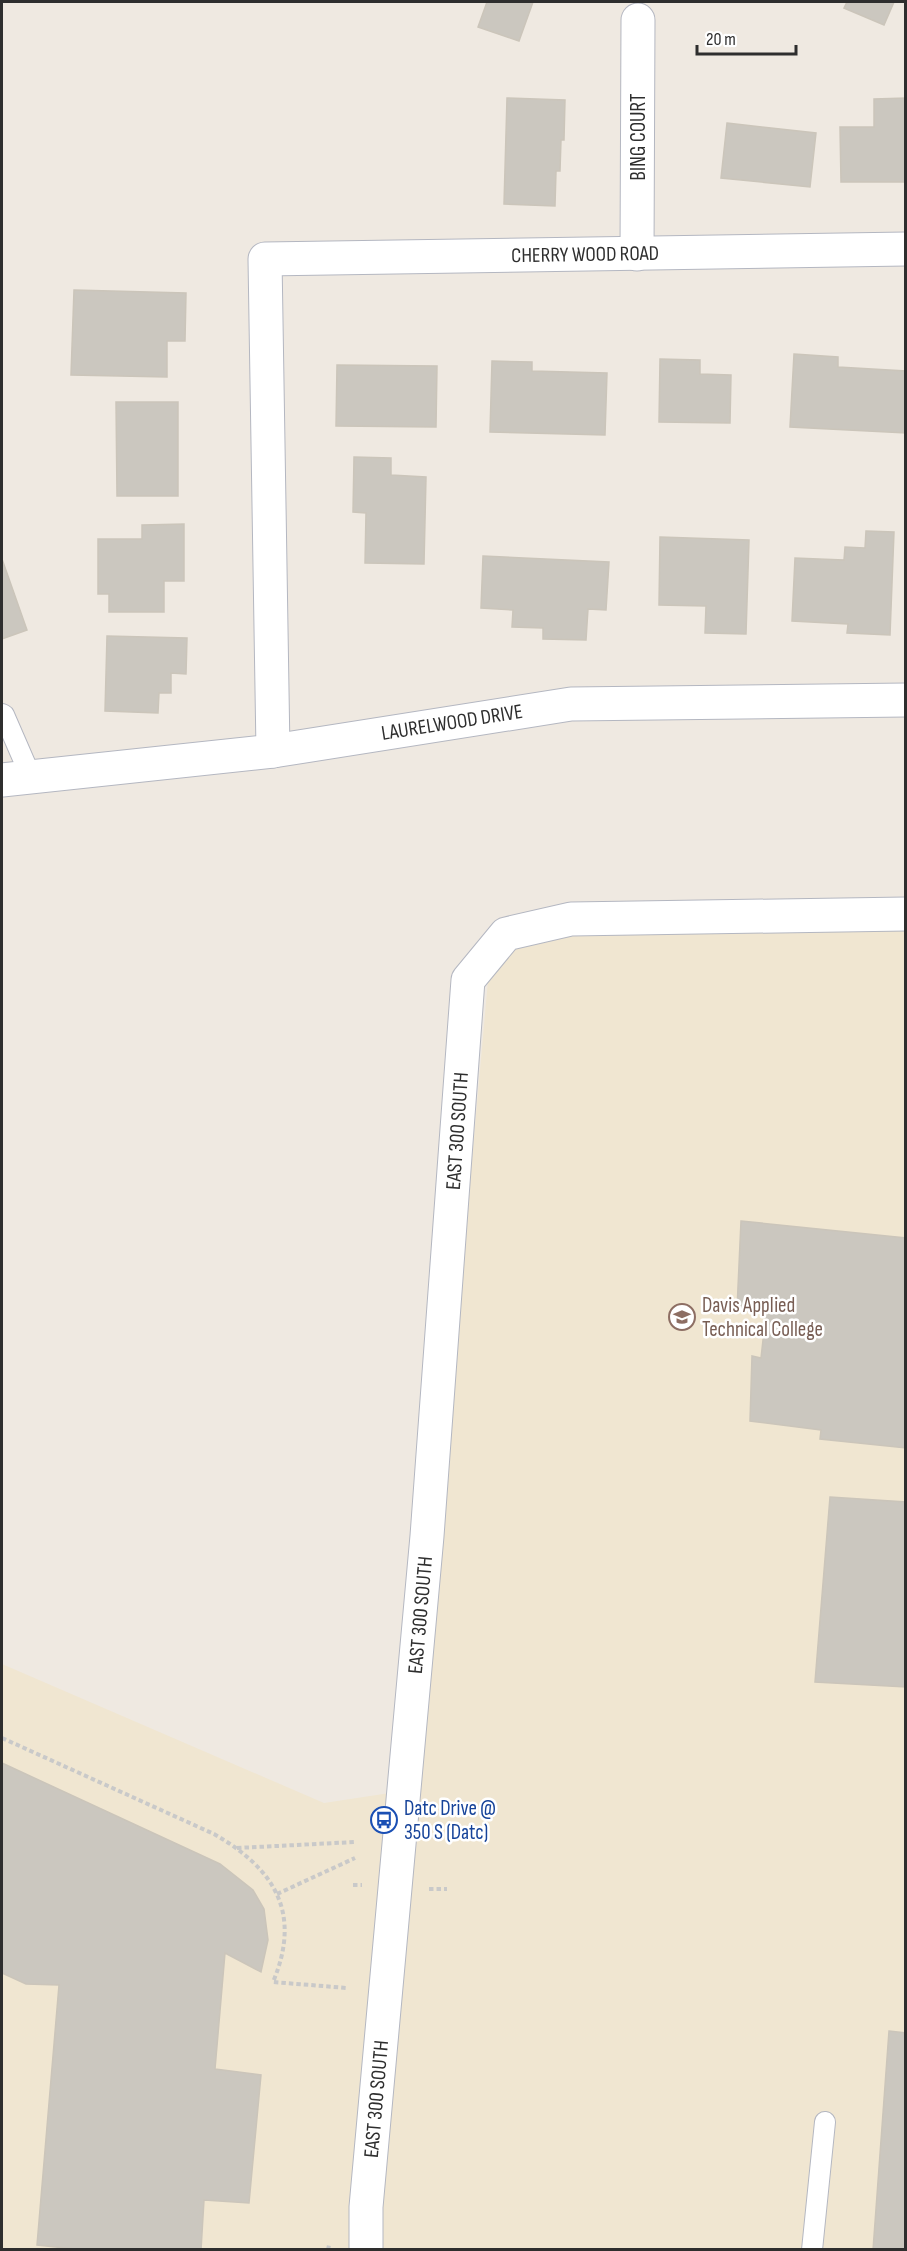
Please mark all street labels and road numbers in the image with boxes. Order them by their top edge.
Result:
street label: BING COURT [626,93,651,180]
street label: CHERRY WOOD ROAD [511,241,659,268]
street label: LAURELWOOD DRIVE [380,699,525,746]
street label: EAST 300 SOUTH [441,1071,474,1191]
street label: EAST 300 SOUTH [403,1555,438,1675]
street label: EAST 300 SOUTH [359,2039,394,2159]

